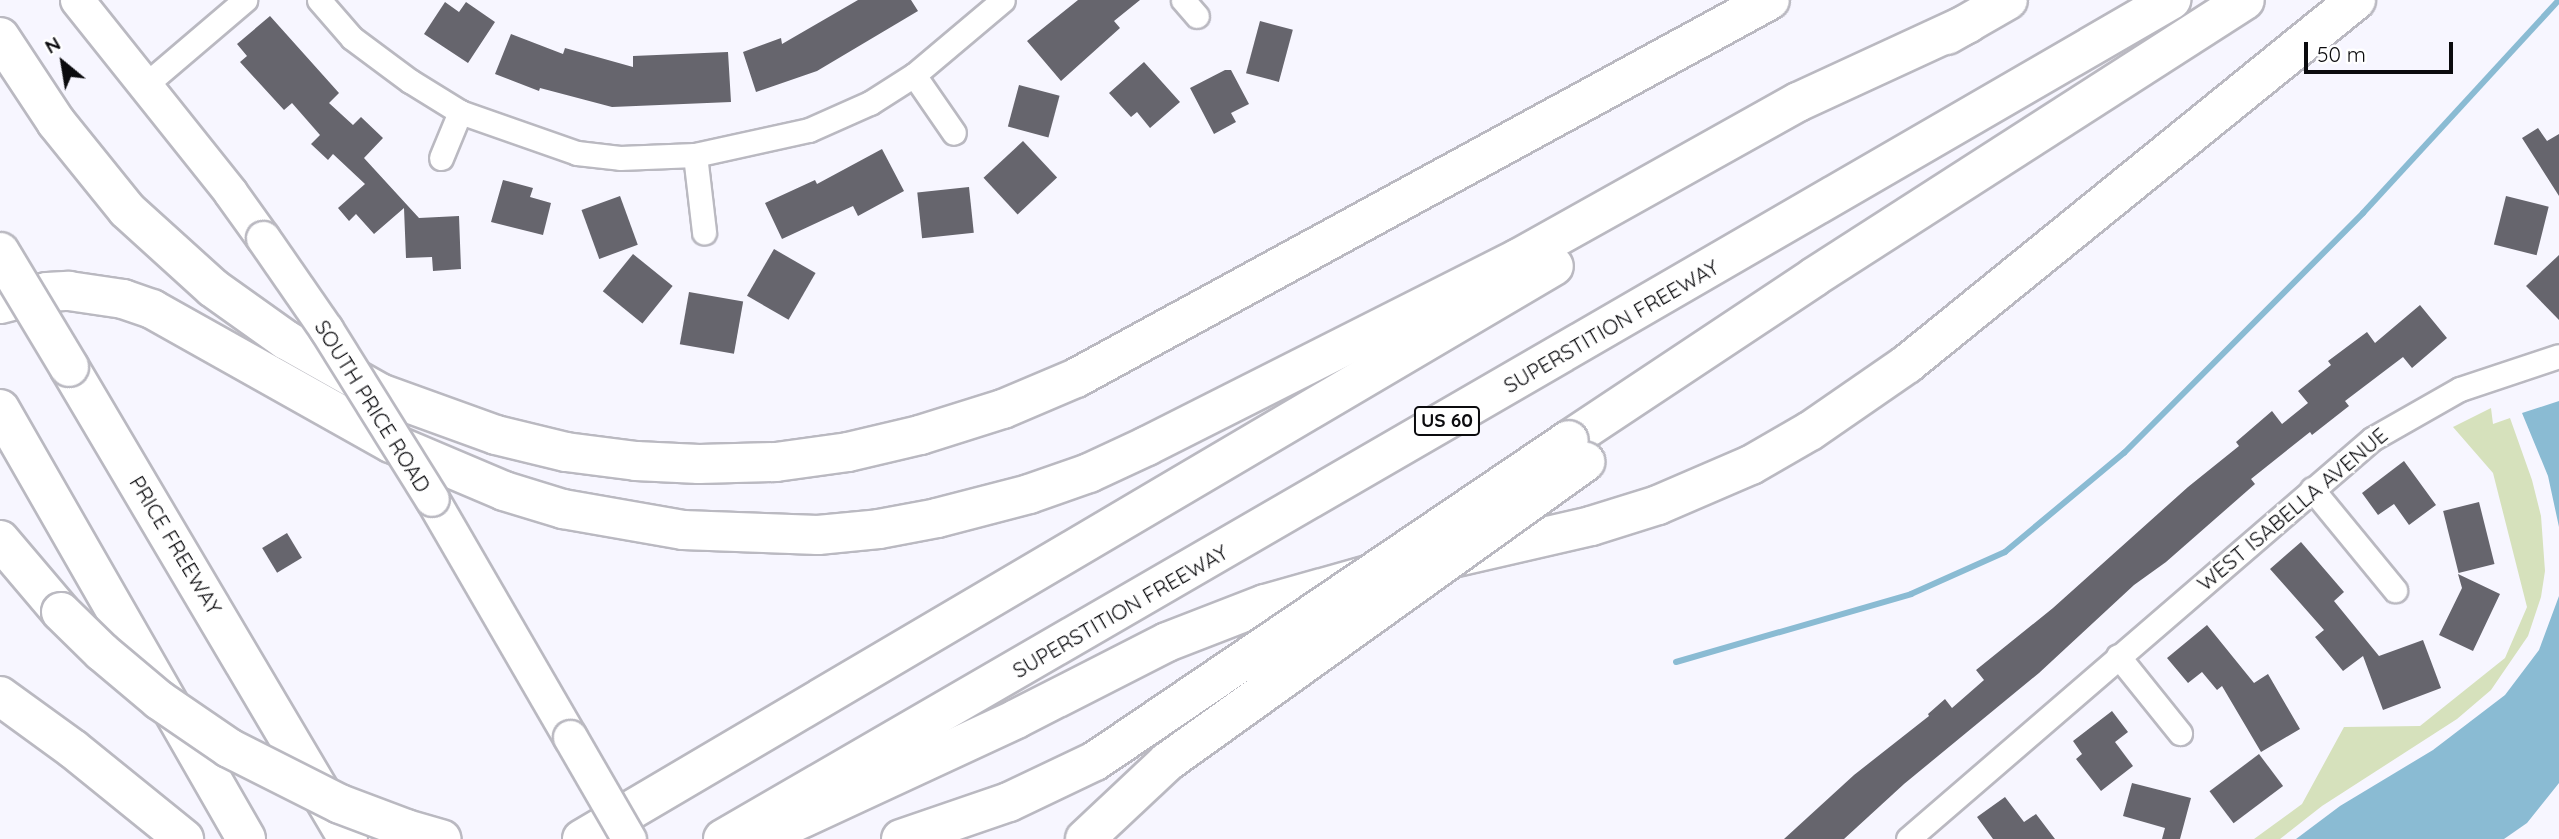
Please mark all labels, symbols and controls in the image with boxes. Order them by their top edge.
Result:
north arrow [28,28,98,98]
scale bar [2307,28,2456,72]
text: N [40,31,65,59]
text: 50 m [2317,41,2366,67]
street label: SUPERSTITION FREEWAY [1499,254,1723,398]
street label: SOUTH PRICE ROAD [310,315,436,497]
road number: US 60 [1414,406,1480,436]
street label: WEST ISABELLA AVENUE [2192,422,2392,596]
street label: PRICE FREEWAY [125,471,227,619]
street label: SUPERSTITION FREEWAY [1008,539,1232,683]

